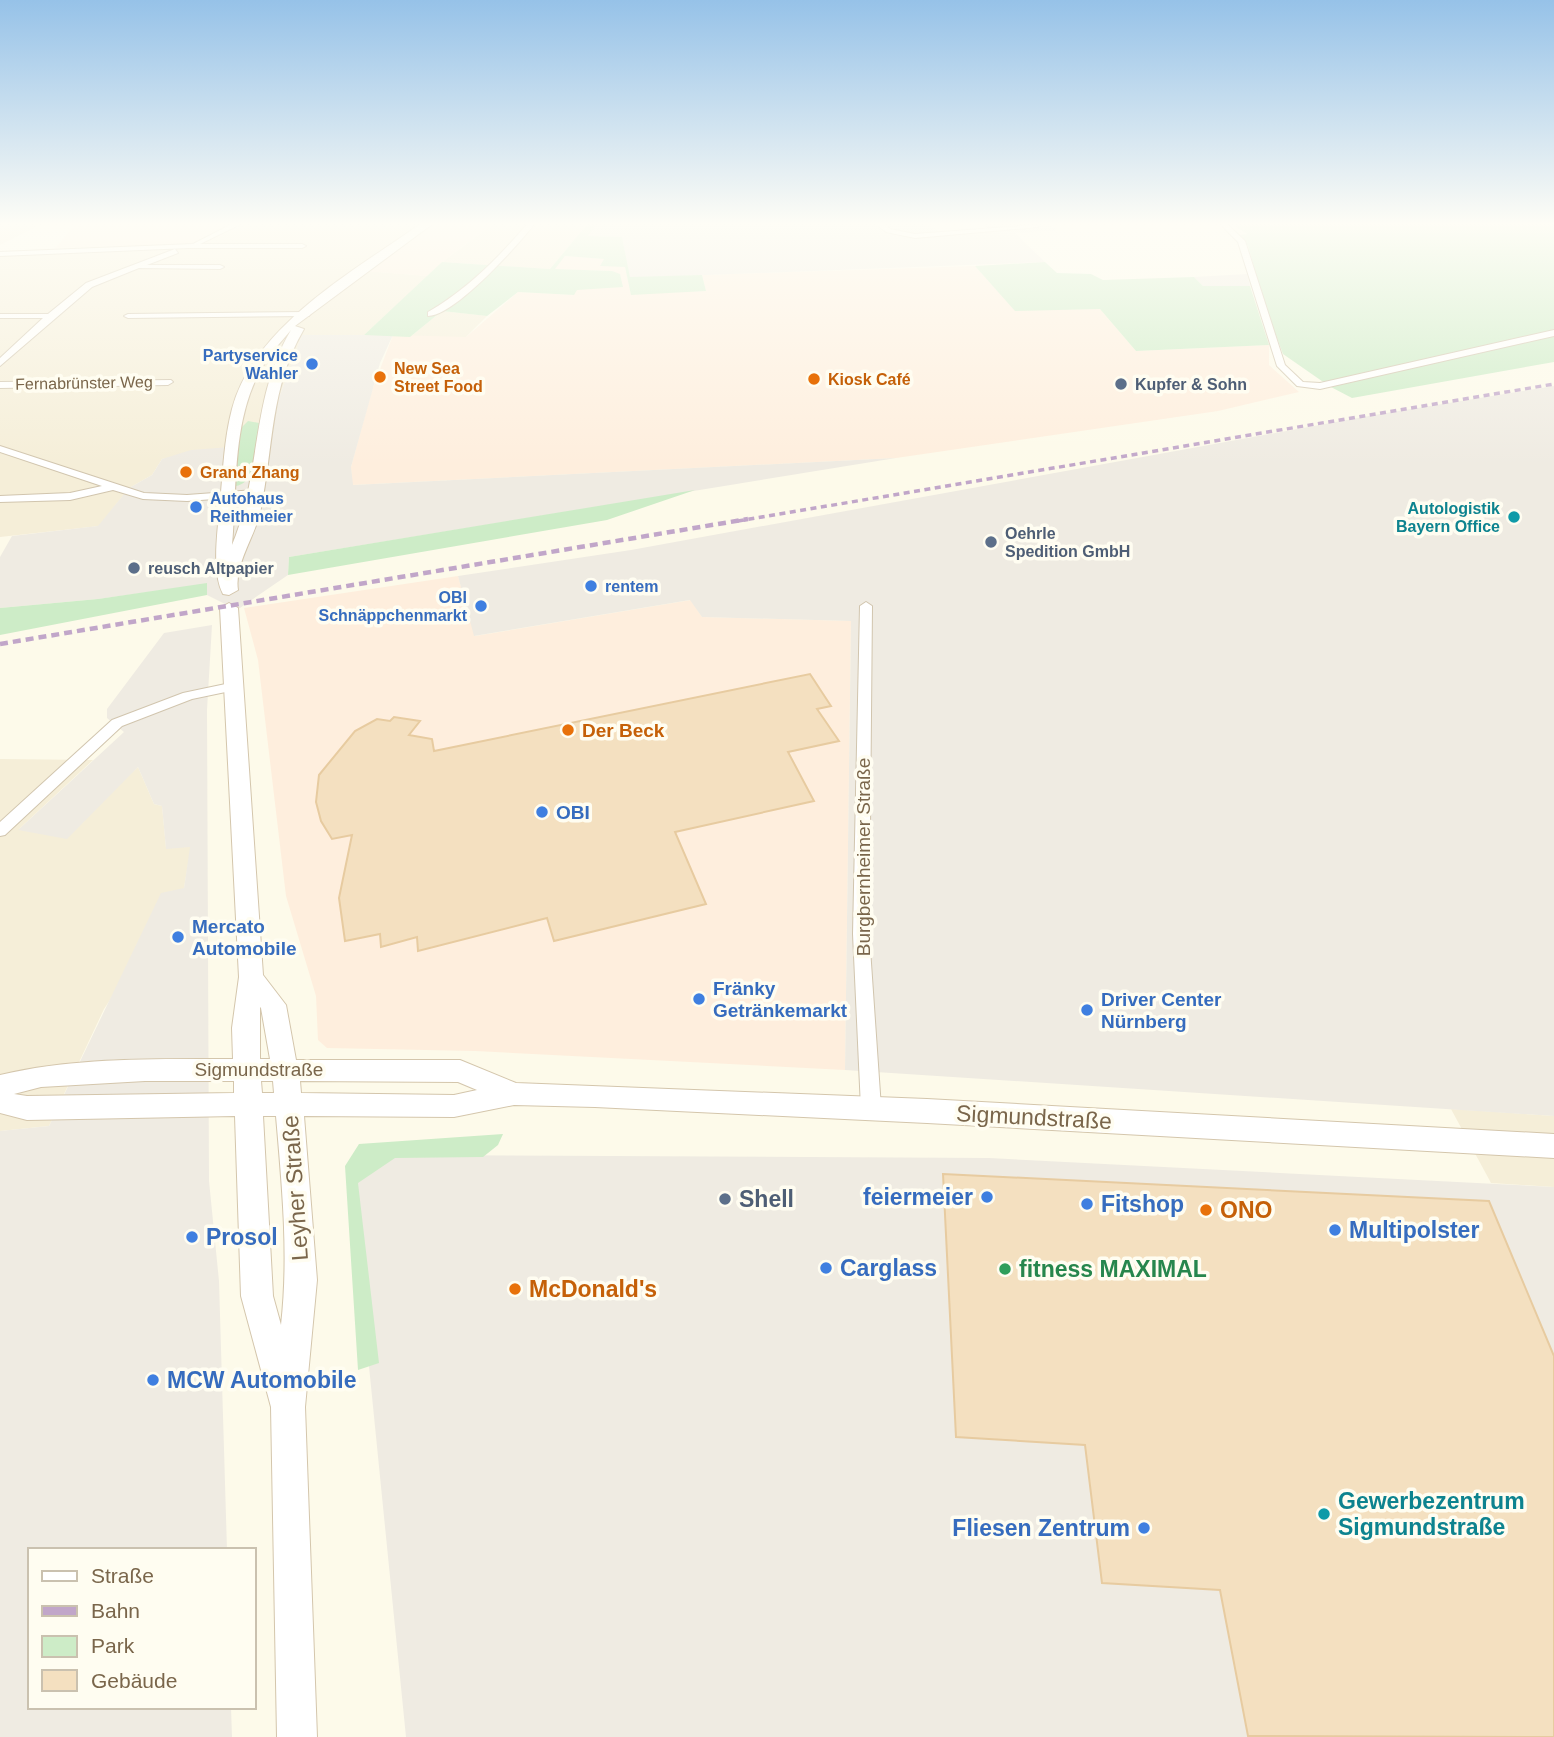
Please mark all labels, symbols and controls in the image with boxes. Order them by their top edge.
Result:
place label: Partyservice Wahler [203,347,298,382]
marker: Partyservice Wahler [304,356,320,372]
place label: New Sea Street Food [394,360,483,395]
marker: New Sea Street Food [372,369,388,385]
marker: Kiosk Café [806,371,822,387]
place label: Kiosk Café [828,371,911,388]
street label: Fernabrünster Weg [15,373,153,393]
marker: Kupfer & Sohn [1113,376,1129,392]
place label: Kupfer & Sohn [1135,376,1247,393]
marker: Grand Zhang [178,464,194,480]
place label: Grand Zhang [200,464,300,481]
place label: Autohaus Reithmeier [210,490,293,525]
marker: Autohaus Reithmeier [188,499,204,515]
place label: Autologistik Bayern Office [1396,500,1500,535]
marker: Autologistik Bayern Office [1506,509,1522,525]
place label: Oehrle Spedition GmbH [1005,525,1130,560]
marker: Oehrle Spedition GmbH [983,534,999,550]
marker: reusch Altpapier [126,560,142,576]
place label: reusch Altpapier [148,560,274,577]
marker: rentem [583,578,599,594]
place label: rentem [605,578,658,595]
place label: OBI Schnäppchenmarkt [319,589,468,624]
marker: OBI Schnäppchenmarkt [473,598,489,614]
place label: Der Beck [582,720,665,741]
marker: Der Beck [560,722,576,738]
street label: Burgbernheimer Straße [853,758,874,956]
place label: OBI [556,802,590,823]
marker: OBI [534,804,550,820]
place label: Mercato Automobile [192,916,297,959]
marker: Mercato Automobile [170,929,186,945]
place label: Fränky Getränkemarkt [713,978,848,1021]
place label: Driver Center Nürnberg [1101,989,1222,1032]
marker: Fränky Getränkemarkt [691,991,707,1007]
marker: Driver Center Nürnberg [1079,1002,1095,1018]
street label: Sigmundstraße [195,1059,323,1080]
street label: Sigmundstraße [955,1100,1113,1134]
street label: Leyher Straße [277,1114,313,1262]
place label: feiermeier [863,1184,973,1210]
place label: Shell [739,1186,794,1212]
marker: feiermeier [979,1189,995,1205]
marker: Shell [717,1191,733,1207]
place label: Fitshop [1101,1191,1184,1217]
marker: Fitshop [1079,1196,1095,1212]
place label: ONO [1220,1197,1272,1223]
marker: ONO [1198,1202,1214,1218]
place label: Multipolster [1349,1217,1479,1243]
marker: Multipolster [1327,1222,1343,1238]
place label: Prosol [206,1224,278,1250]
marker: Prosol [184,1229,200,1245]
place label: Carglass [840,1255,937,1281]
place label: fitness MAXIMAL [1019,1256,1207,1282]
marker: Carglass [818,1260,834,1276]
marker: fitness MAXIMAL [997,1261,1013,1277]
place label: McDonald's [529,1276,657,1302]
marker: McDonald's [507,1281,523,1297]
place label: MCW Automobile [167,1367,357,1393]
marker: MCW Automobile [145,1372,161,1388]
place label: Gewerbezentrum Sigmundstraße [1338,1488,1525,1540]
marker: Gewerbezentrum Sigmundstraße [1316,1506,1332,1522]
place label: Fliesen Zentrum [952,1515,1130,1541]
marker: Fliesen Zentrum [1136,1520,1152,1536]
legend [28,1548,256,1709]
text: Straße [91,1564,154,1587]
text: Bahn [91,1599,140,1622]
text: Park [91,1634,135,1657]
text: Gebäude [91,1669,177,1692]

